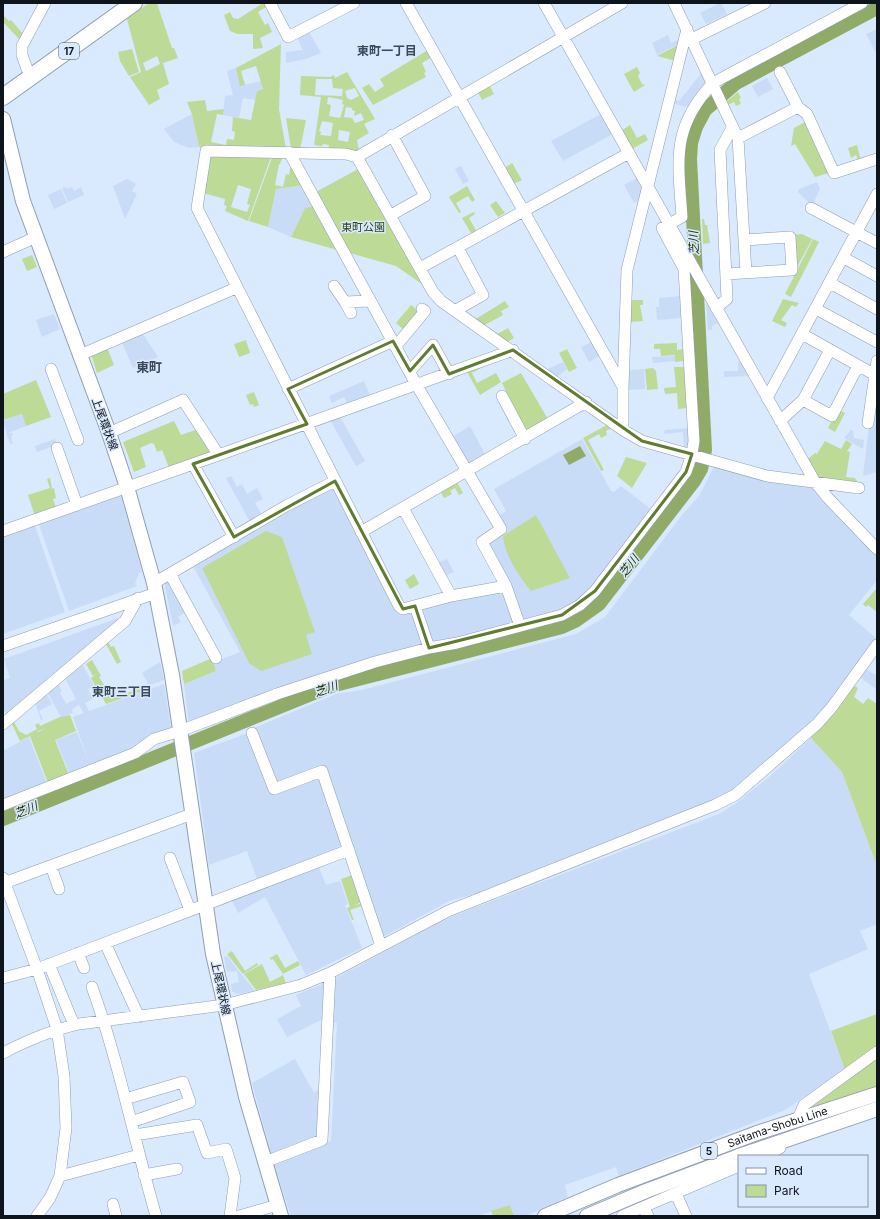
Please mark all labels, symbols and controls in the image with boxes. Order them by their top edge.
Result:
road number: 17 [59,43,79,59]
district label: 東町一丁目 [357,43,417,58]
park label: 東町公園 [341,220,385,234]
water label: 芝川 [685,229,702,255]
district label: 東町 [136,359,162,375]
street label: 上尾環状線 [89,396,121,452]
water label: 芝川 [615,550,643,580]
water label: 芝川 [312,677,342,700]
district label: 東町三丁目 [92,684,152,699]
water label: 芝川 [12,797,42,821]
street label: 上尾環状線 [208,960,234,1016]
street label: Saitama-Shobu Line [725,1104,829,1151]
road number: 5 [701,1143,717,1159]
legend [738,1155,868,1207]
text: Road [774,1163,803,1178]
text: Park [774,1183,800,1198]

